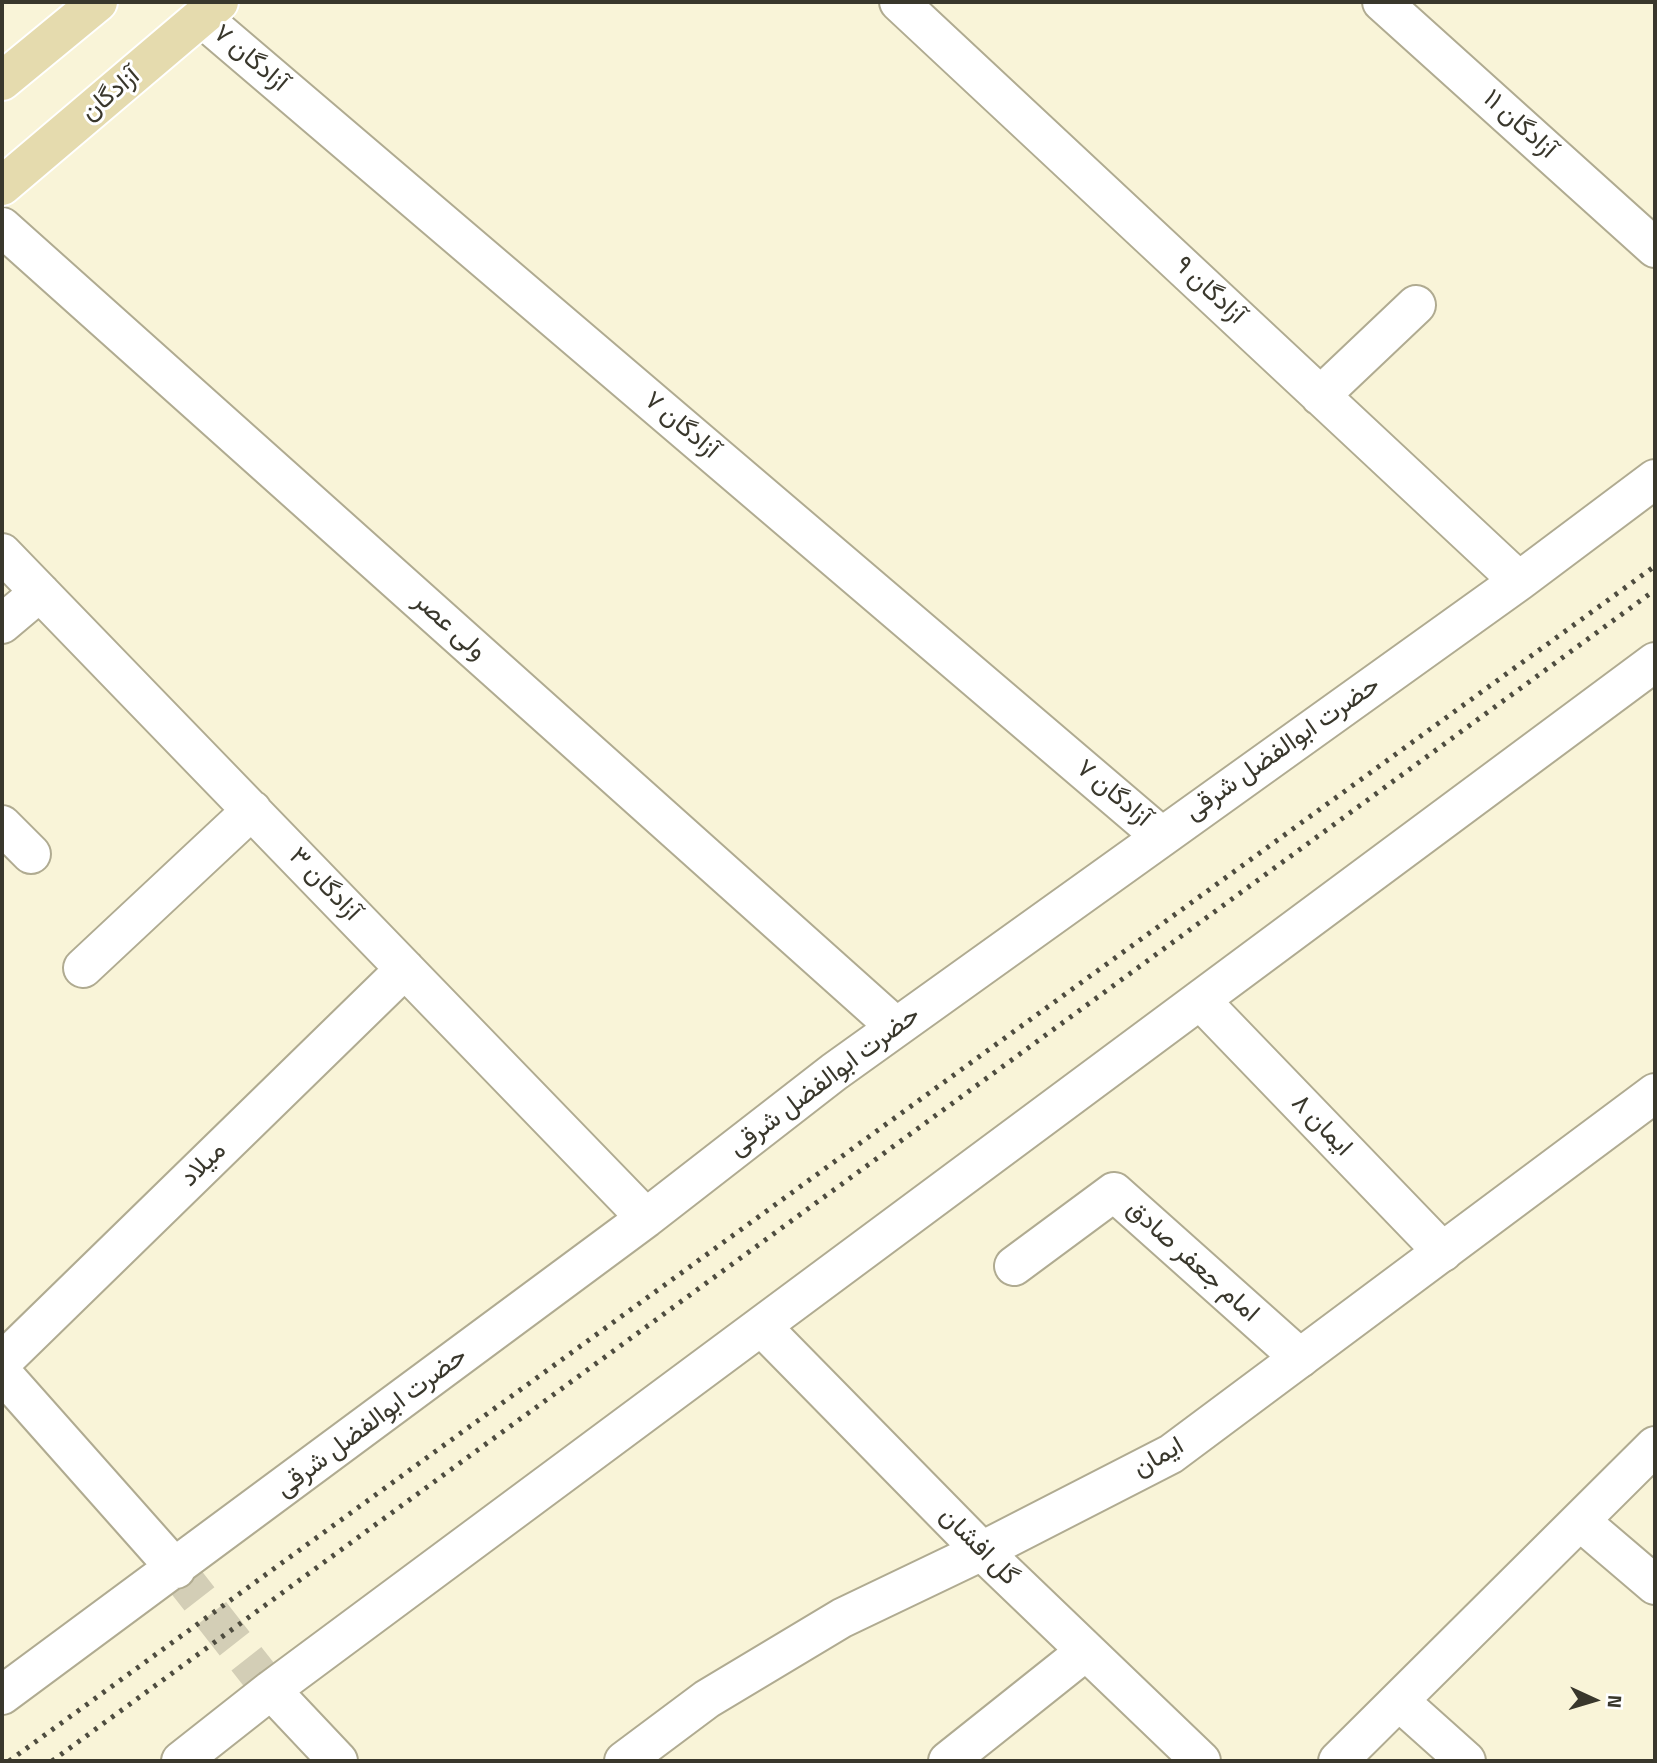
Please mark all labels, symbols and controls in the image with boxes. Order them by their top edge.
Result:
street label: ۷ آزادگان [206,19,294,99]
street label: آزادگان [75,61,147,129]
street label: ۱۱ آزادگان [1476,84,1562,166]
street label: ۹ آزادگان [1167,250,1251,332]
street label: ۷ آزادگان [637,386,725,466]
street label: ولی عصر [406,586,492,668]
street label: حضرت ابوالفضل شرقی [1179,670,1387,828]
street label: ۷ آزادگان [1069,754,1157,834]
street label: ۳ آزادگان [281,842,367,928]
street label: حضرت ابوالفضل شرقی [723,1000,927,1164]
street label: ایمان ۸ [1284,1088,1358,1164]
street label: میلاد [175,1136,233,1194]
street label: امام جعفر صادق [1119,1194,1265,1330]
street label: حضرت ابوالفضل شرقی [270,1341,474,1505]
street label: ایمان [1128,1431,1190,1485]
street label: گل افشان [932,1501,1024,1593]
north arrow [1559,1665,1629,1735]
text: N [1601,1694,1630,1709]

